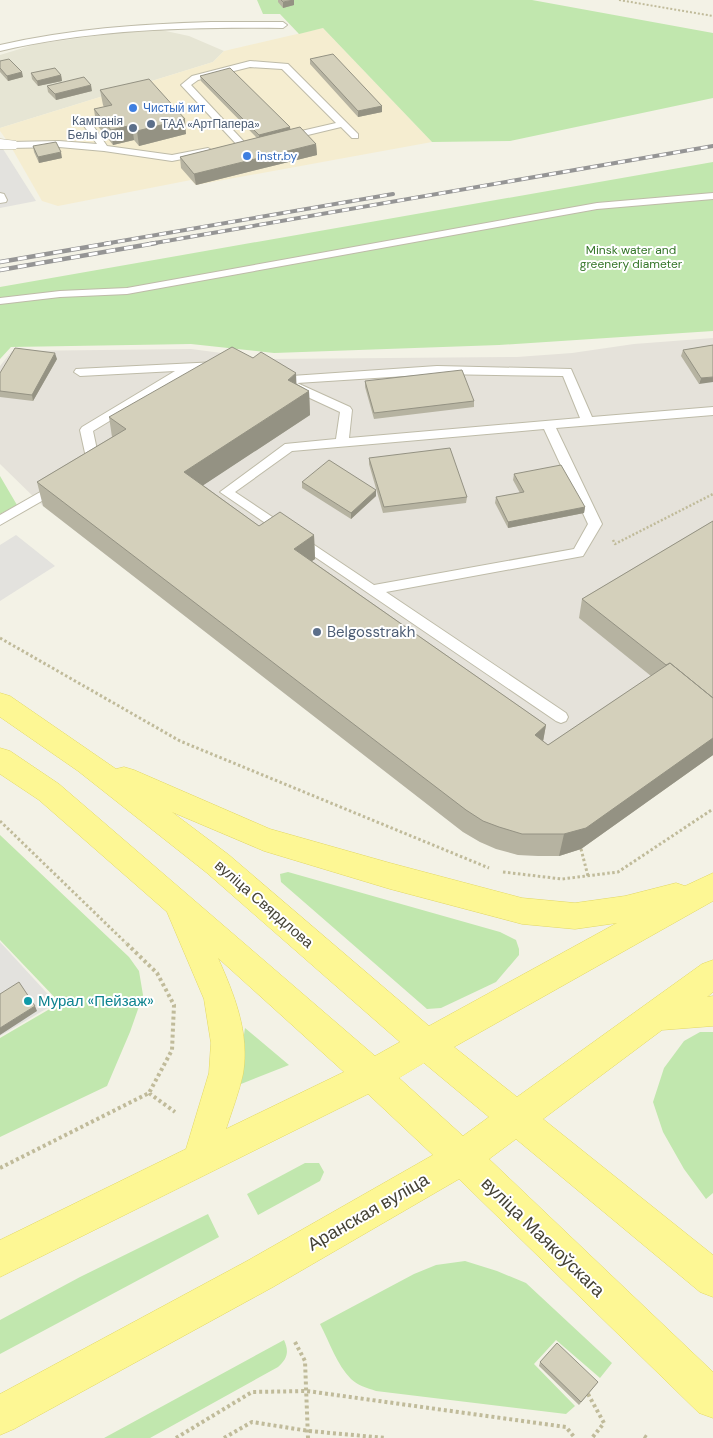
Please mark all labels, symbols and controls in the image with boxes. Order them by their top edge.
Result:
place label: Чистый кит [143,100,206,116]
marker: Чистый кит [127,102,139,114]
place label: Кампанія Белы Фон [68,113,123,143]
place label: ТАА «АртПапера» [161,116,260,132]
marker: ТАА «АртПапера» [145,118,157,130]
marker: Кампанія Белы Фон [127,122,139,134]
place label: instr.by [257,148,298,164]
marker: instr.by [241,150,253,162]
park label: Minsk water and greenery diameter [580,242,683,272]
place label: Belgosstrakh [327,622,415,642]
marker: Belgosstrakh [311,626,323,638]
street label: вуліца Свярдлова [210,856,318,953]
place label: Мурал «Пейзаж» [38,991,154,1011]
marker: Мурал «Пейзаж» [22,995,34,1007]
street label: Аранская вуліца [303,1167,434,1256]
street label: вуліца Маякоўскага [476,1172,611,1303]

